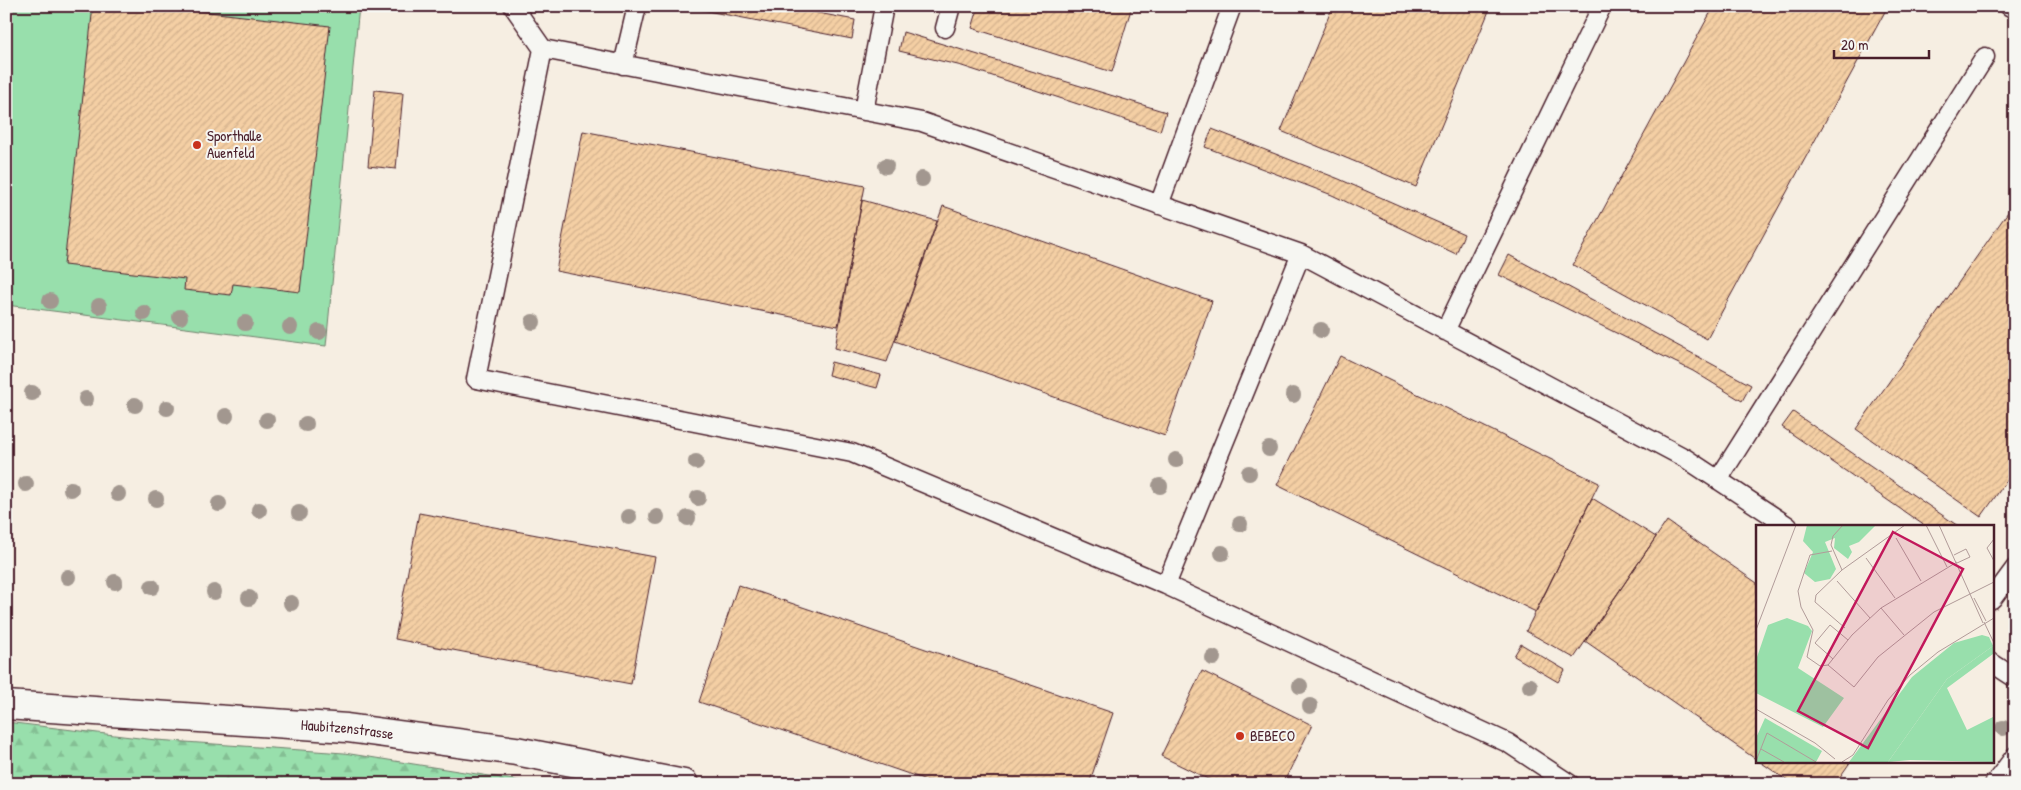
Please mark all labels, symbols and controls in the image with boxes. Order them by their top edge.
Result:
scale bar [1834,28,1928,60]
text: 20 m [1841,34,1868,55]
place label: Sporthalle Auenfeld [207,125,262,163]
marker: Sporthalle Auenfeld [191,139,203,151]
inset map [1756,525,1994,762]
street label: Haubitzenstrasse [300,714,395,744]
place label: BEBECO [1250,725,1295,746]
marker: BEBECO [1234,730,1246,742]

